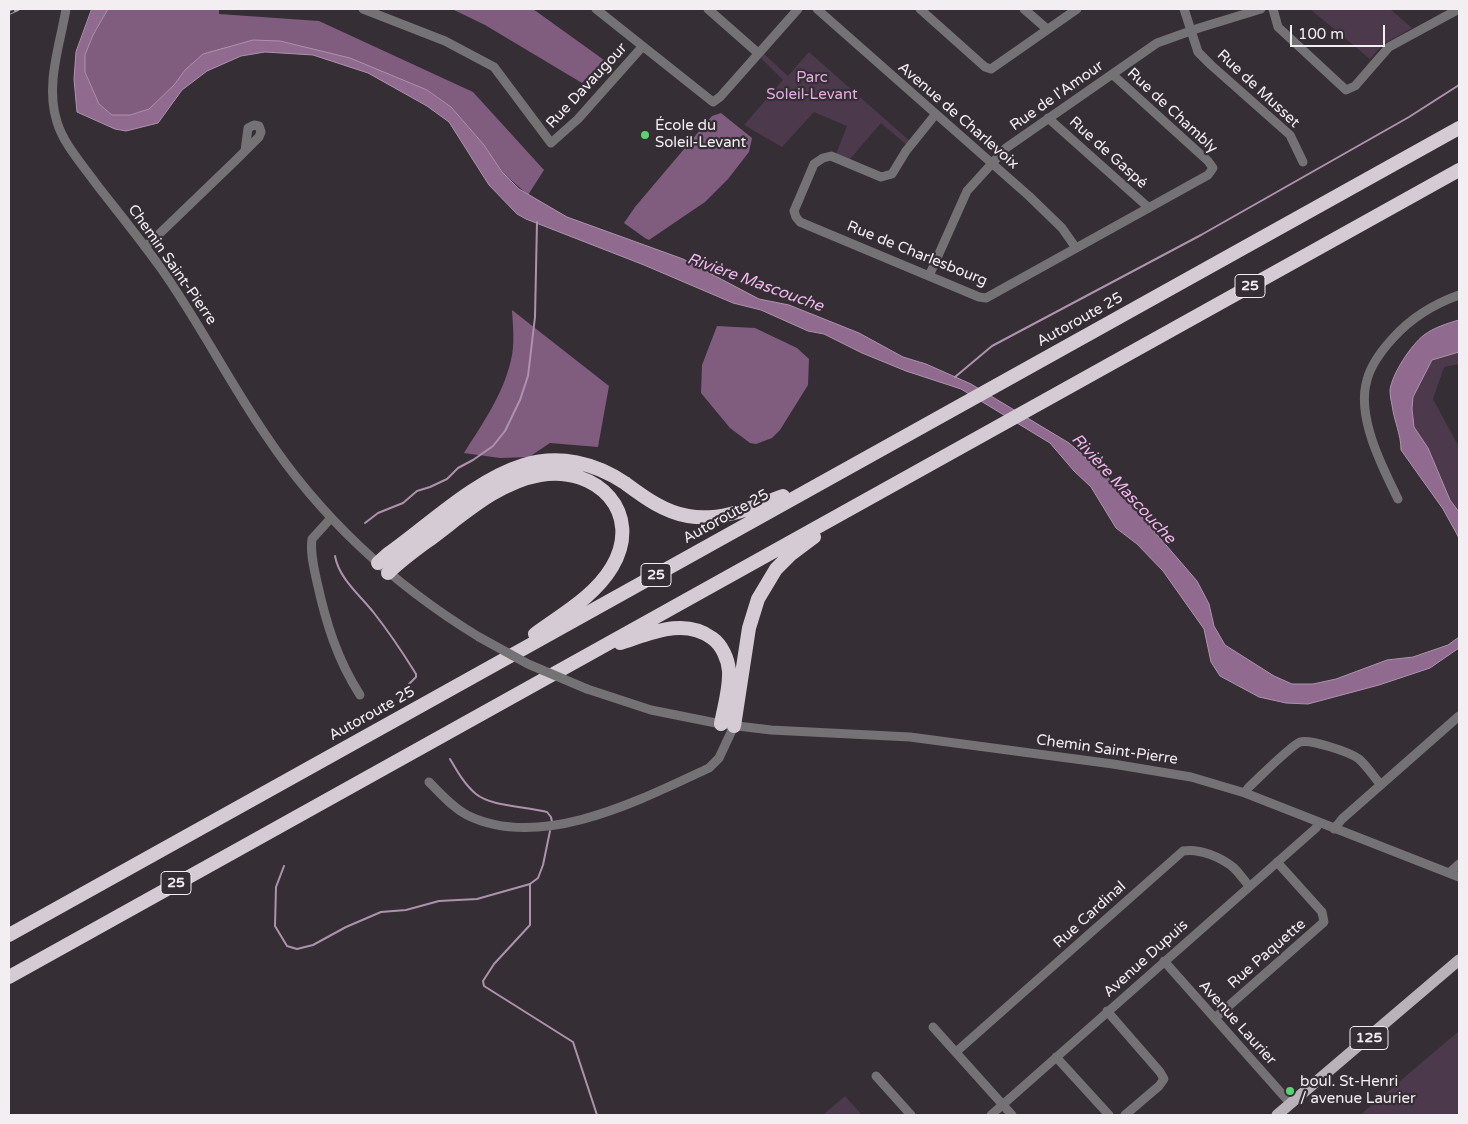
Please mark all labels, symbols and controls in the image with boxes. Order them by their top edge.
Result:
scale bar [1293,15,1388,47]
text: 100 m [1298,25,1344,43]
street label: Rue Davaugour [543,39,631,133]
street label: Rue de Musset [1213,46,1303,132]
street label: Rue de l'Amour [1007,57,1107,135]
street label: Avenue de Charlevoix [894,59,1022,173]
street label: Rue de Chambly [1123,64,1221,158]
park label: Parc Soleil-Levant [766,69,858,104]
street label: Rue de Gaspé [1065,113,1151,193]
place label: École du Soleil-Levant [655,117,746,152]
marker: École du Soleil-Levant [639,129,651,141]
street label: Chemin Saint-Pierre [124,201,220,329]
street label: Rue de Charlesbourg [844,218,990,290]
water label: Rivière Mascouche [684,249,826,317]
road number: 25 [1235,274,1265,298]
street label: Autoroute 25 [1034,289,1126,351]
water label: Rivière Mascouche [1067,430,1179,548]
street label: Autoroute 25 [680,486,772,548]
road number: 25 [641,564,671,586]
street label: Autoroute 25 [326,683,418,745]
street label: Chemin Saint-Pierre [1035,731,1179,769]
road number: 25 [161,871,191,894]
street label: Rue Cardinal [1050,878,1130,952]
street label: Rue Paquette [1224,915,1310,993]
street label: Avenue Dupuis [1100,916,1192,1002]
street label: Avenue Laurier [1194,977,1280,1069]
road number: 125 [1350,1026,1388,1050]
place label: boul. St-Henri / avenue Laurier [1300,1073,1416,1108]
marker: boul. St-Henri / avenue Laurier [1284,1085,1296,1097]

